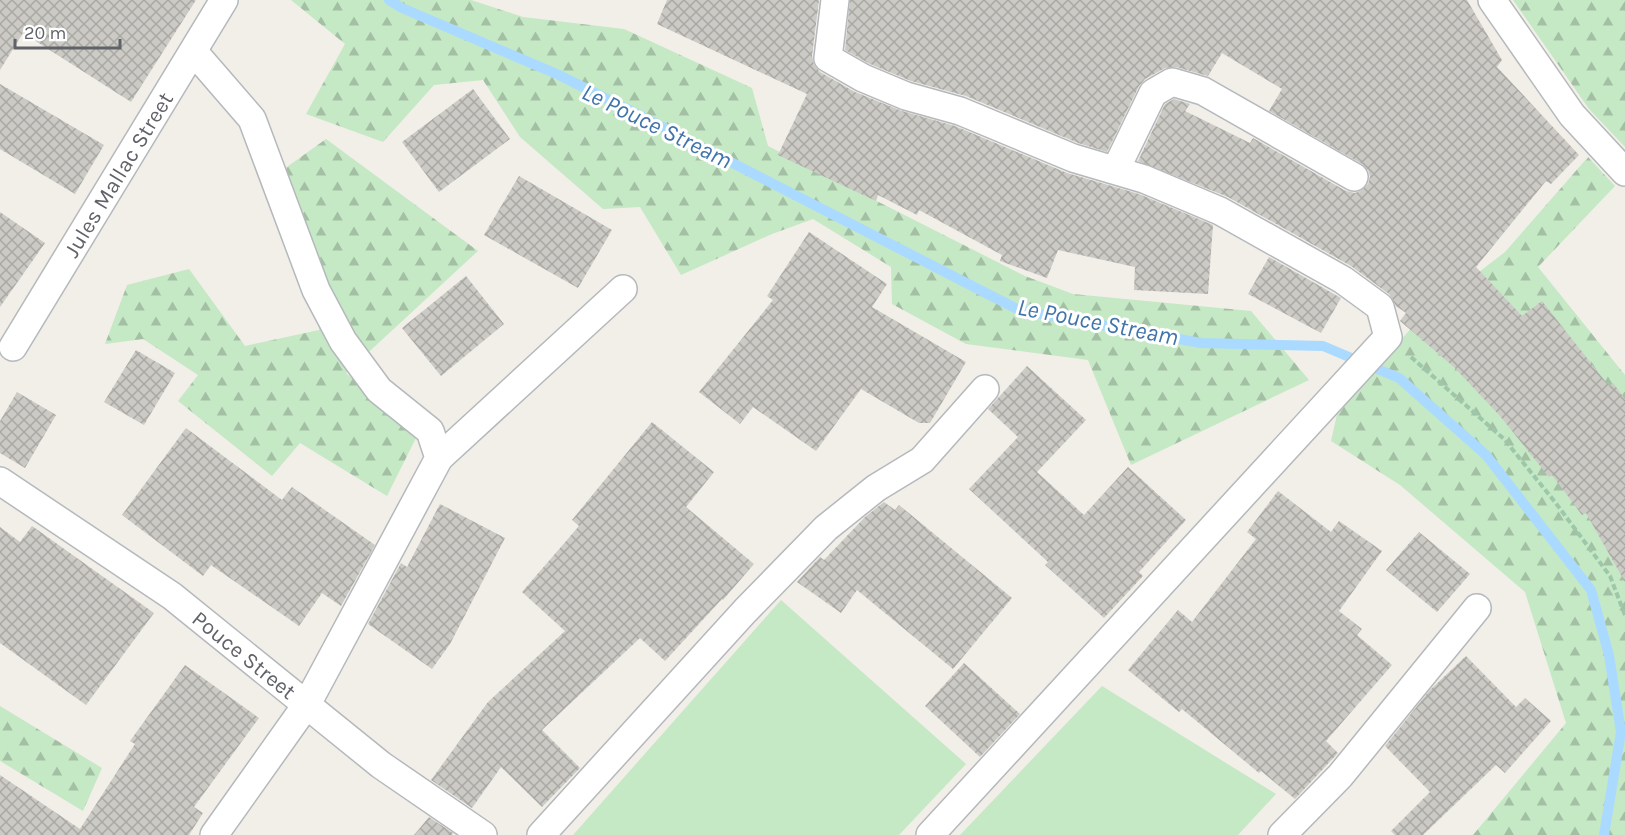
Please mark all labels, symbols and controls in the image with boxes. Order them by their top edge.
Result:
scale bar [15,12,120,50]
text: 20 m [24,22,66,44]
water label: Le Pouce Stream [577,78,737,174]
street label: Jules Mallac Street [59,88,179,262]
water label: Le Pouce Stream [1015,293,1181,351]
street label: Pouce Street [187,606,301,705]

